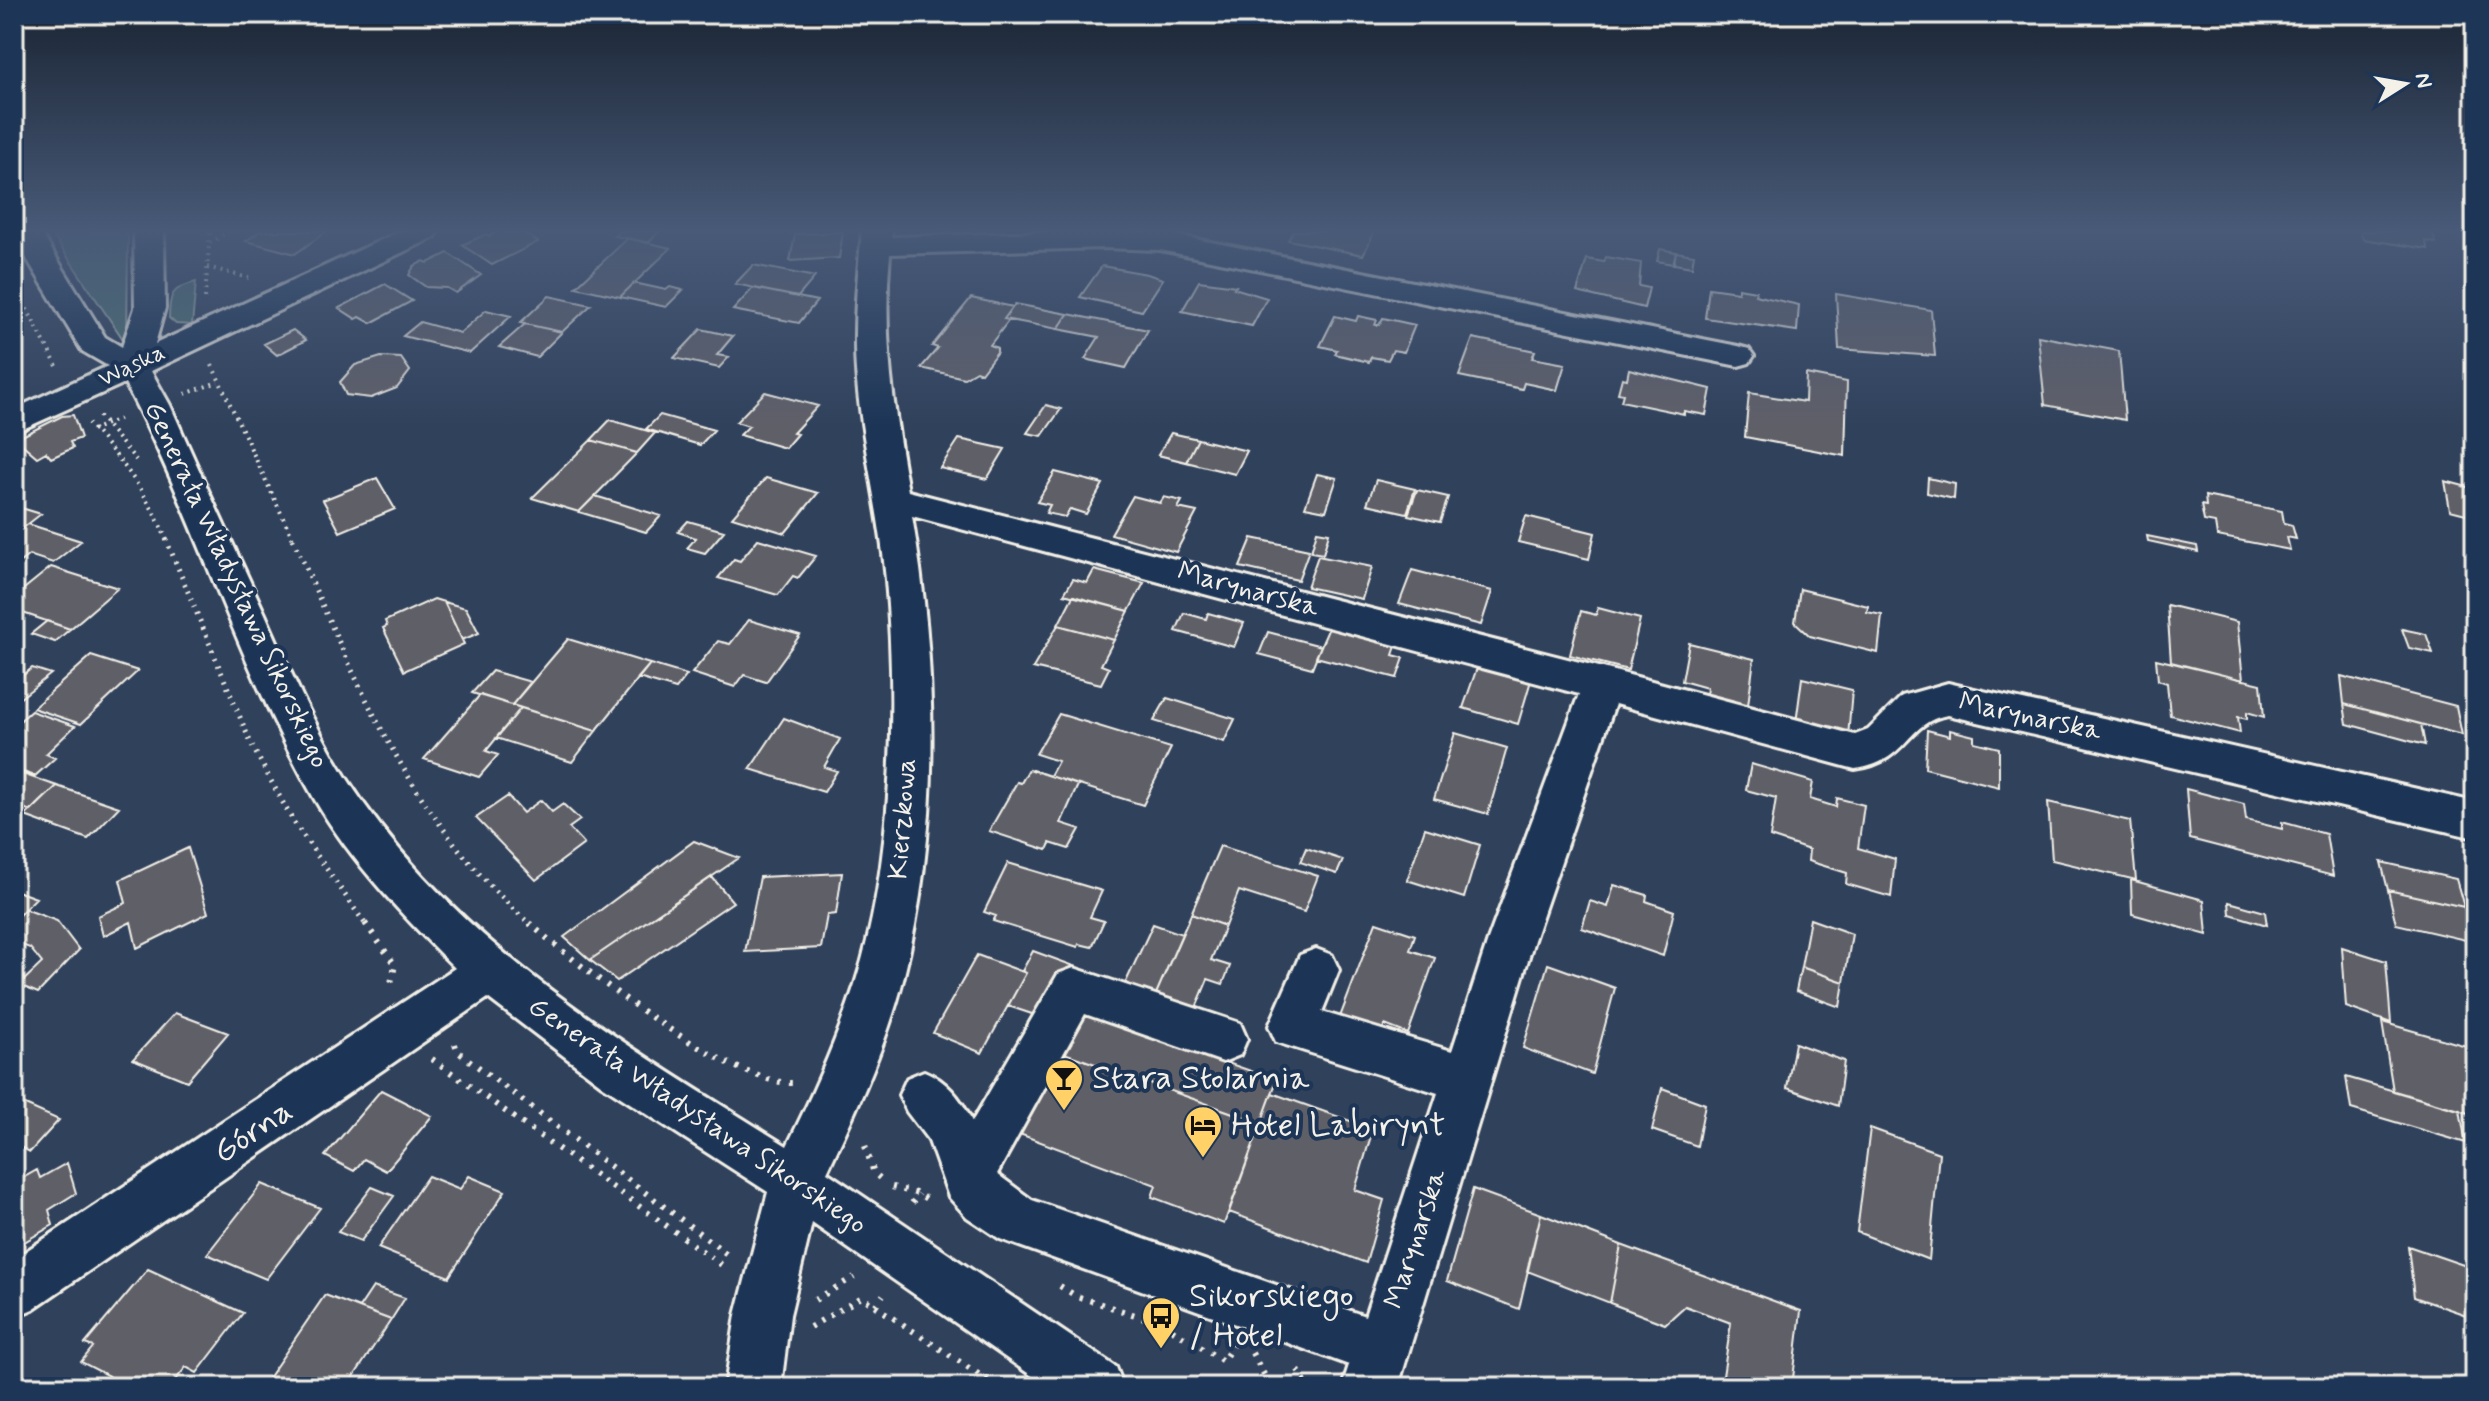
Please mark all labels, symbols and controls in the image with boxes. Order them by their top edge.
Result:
north arrow [2365,44,2445,124]
text: N [2408,71,2438,90]
street label: Wąska [94,337,170,395]
street label: Generała Władysława Sikorskiego [134,395,338,775]
street label: Marynarska [1173,553,1323,627]
street label: Marynarska [1955,684,2105,750]
street label: Kierzkowa [880,757,926,881]
street label: Generała Władysława Sikorskiego [520,989,874,1243]
place label: Stara Stolarnia [1092,1056,1310,1101]
bar icon: Stara Stolarnia [1043,1057,1085,1112]
street label: Górna [204,1089,302,1175]
place label: Hotel Labirynt [1231,1103,1445,1148]
hotel icon: Hotel Labirynt [1182,1104,1224,1159]
street label: Marynarska [1376,1164,1456,1314]
place label: Sikorskiego / Hotel [1189,1274,1354,1358]
bus stop icon: Sikorskiego / Hotel [1140,1295,1182,1350]

